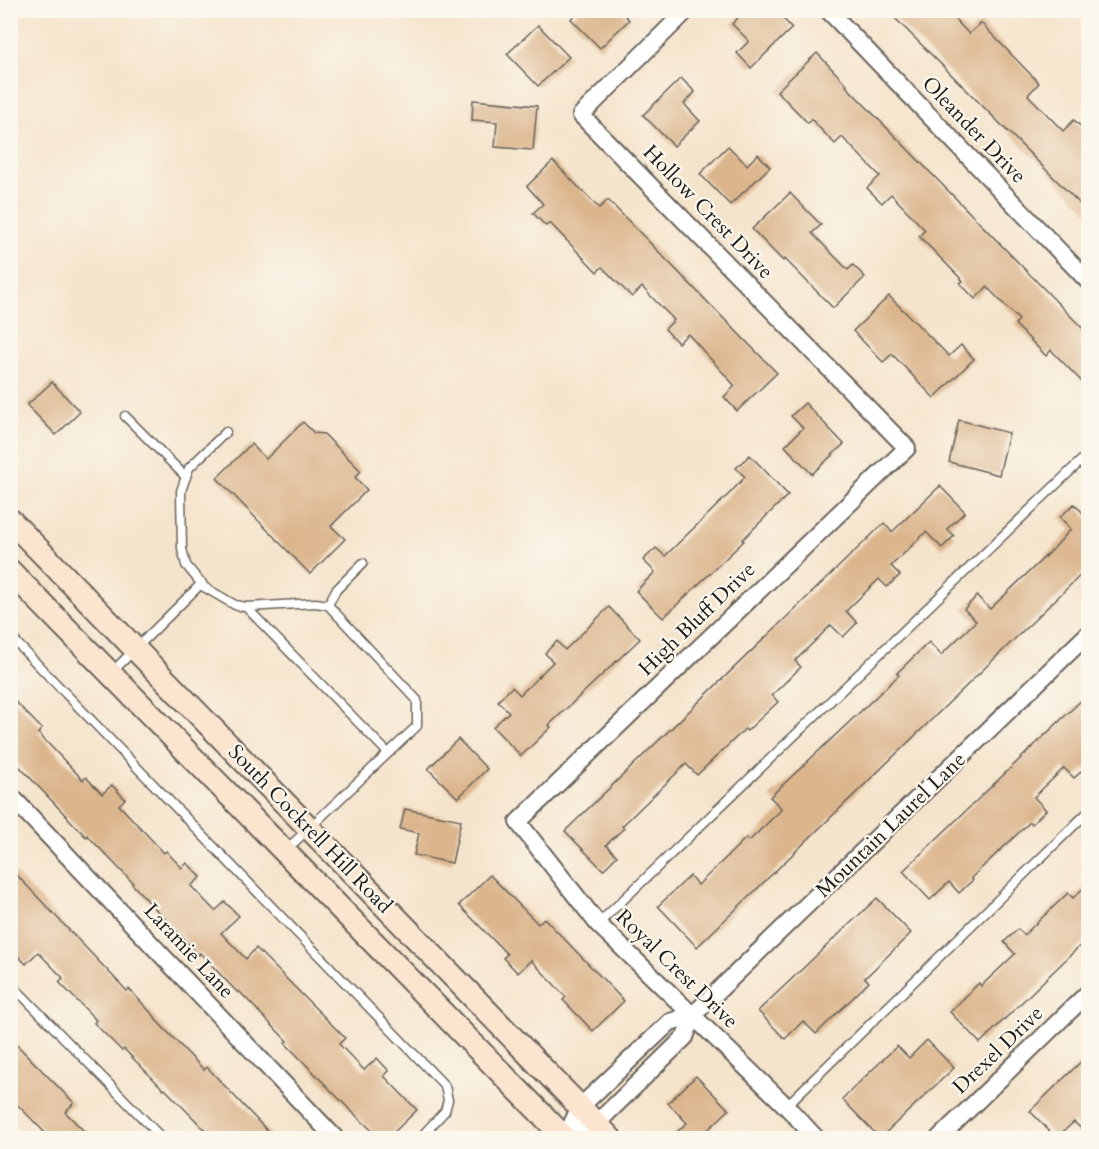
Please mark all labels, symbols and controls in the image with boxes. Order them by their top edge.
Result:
street label: Oleander Drive [915,70,1033,190]
street label: Hollow Crest Drive [636,138,780,286]
street label: High Bluff Drive [632,556,762,682]
street label: South Cockrell Hill Road [221,738,399,920]
street label: Mountain Laurel Lane [810,746,972,904]
street label: Laramie Lane [137,897,241,1005]
street label: Royal Crest Drive [609,903,745,1035]
street label: Drexel Drive [946,999,1050,1101]

